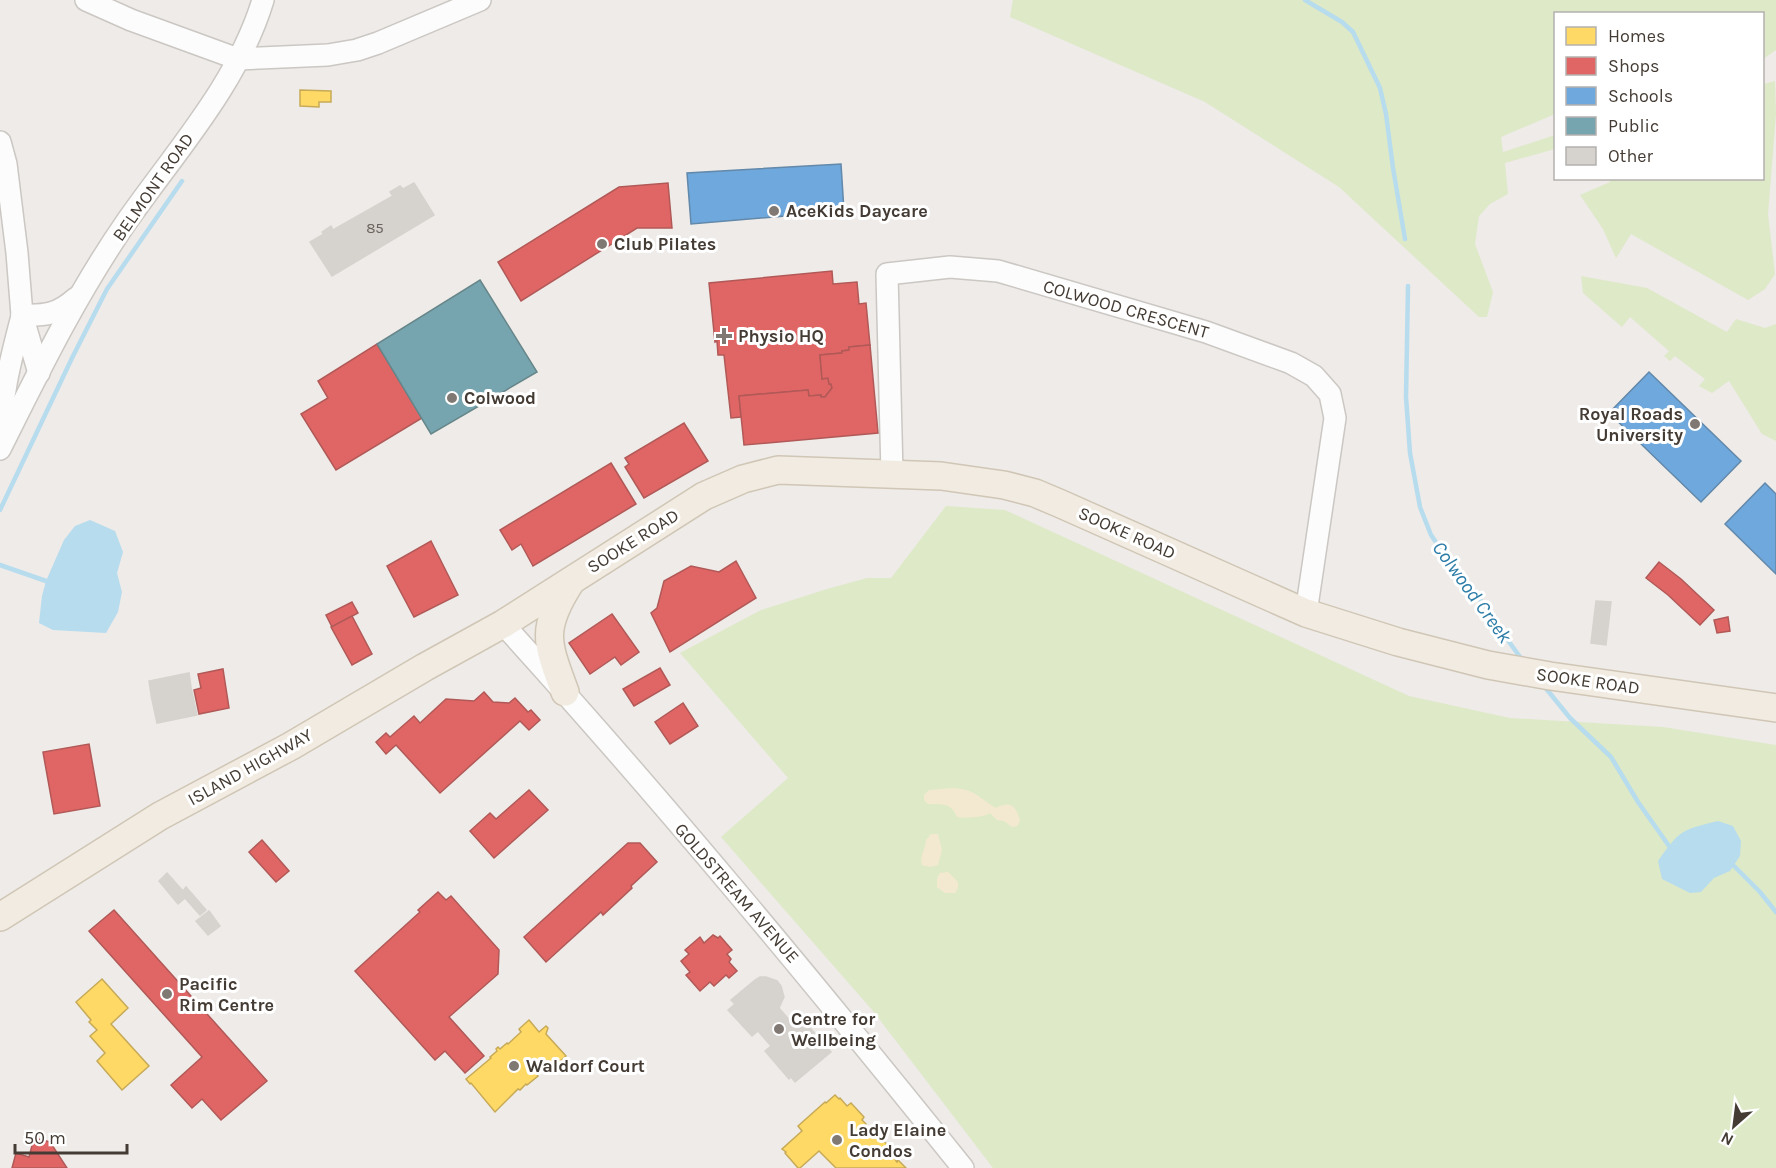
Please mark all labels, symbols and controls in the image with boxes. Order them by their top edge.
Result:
legend [1554,12,1764,180]
text: Homes [1608,25,1665,47]
text: Shops [1608,55,1660,77]
text: Schools [1608,85,1673,107]
text: Public [1608,115,1659,137]
street label: BELMONT ROAD [108,129,198,245]
text: Other [1608,145,1653,167]
place label: AceKids Daycare [786,200,928,222]
marker: AceKids Daycare [767,204,781,218]
house number: 85 [366,219,384,237]
place label: Club Pilates [614,233,716,255]
marker: Club Pilates [595,237,609,251]
street label: COLWOOD CRESCENT [1041,275,1211,343]
place label: Physio HQ [738,325,824,347]
marker: Physio HQ [715,327,733,345]
place label: Colwood [464,387,536,409]
marker: Colwood [445,391,459,405]
place label: Royal Roads University [1579,403,1683,446]
marker: Royal Roads University [1688,417,1702,431]
street label: SOOKE ROAD [1075,502,1179,564]
street label: SOOKE ROAD [583,504,683,578]
water label: Colwood Creek [1427,537,1517,648]
street label: SOOKE ROAD [1535,663,1641,699]
street label: ISLAND HIGHWAY [184,724,316,810]
street label: GOLDSTREAM AVENUE [670,818,804,968]
place label: Pacific Rim Centre [179,973,274,1016]
marker: Pacific Rim Centre [160,987,174,1001]
place label: Centre for Wellbeing [791,1008,877,1051]
marker: Centre for Wellbeing [772,1022,786,1036]
place label: Waldorf Court [526,1055,645,1077]
marker: Waldorf Court [507,1059,521,1073]
north arrow [1704,1096,1764,1156]
scale bar [15,1117,128,1155]
place label: Lady Elaine Condos [849,1119,946,1162]
text: 50 m [24,1127,66,1149]
text: N [1718,1128,1737,1150]
marker: Lady Elaine Condos [830,1133,844,1147]

